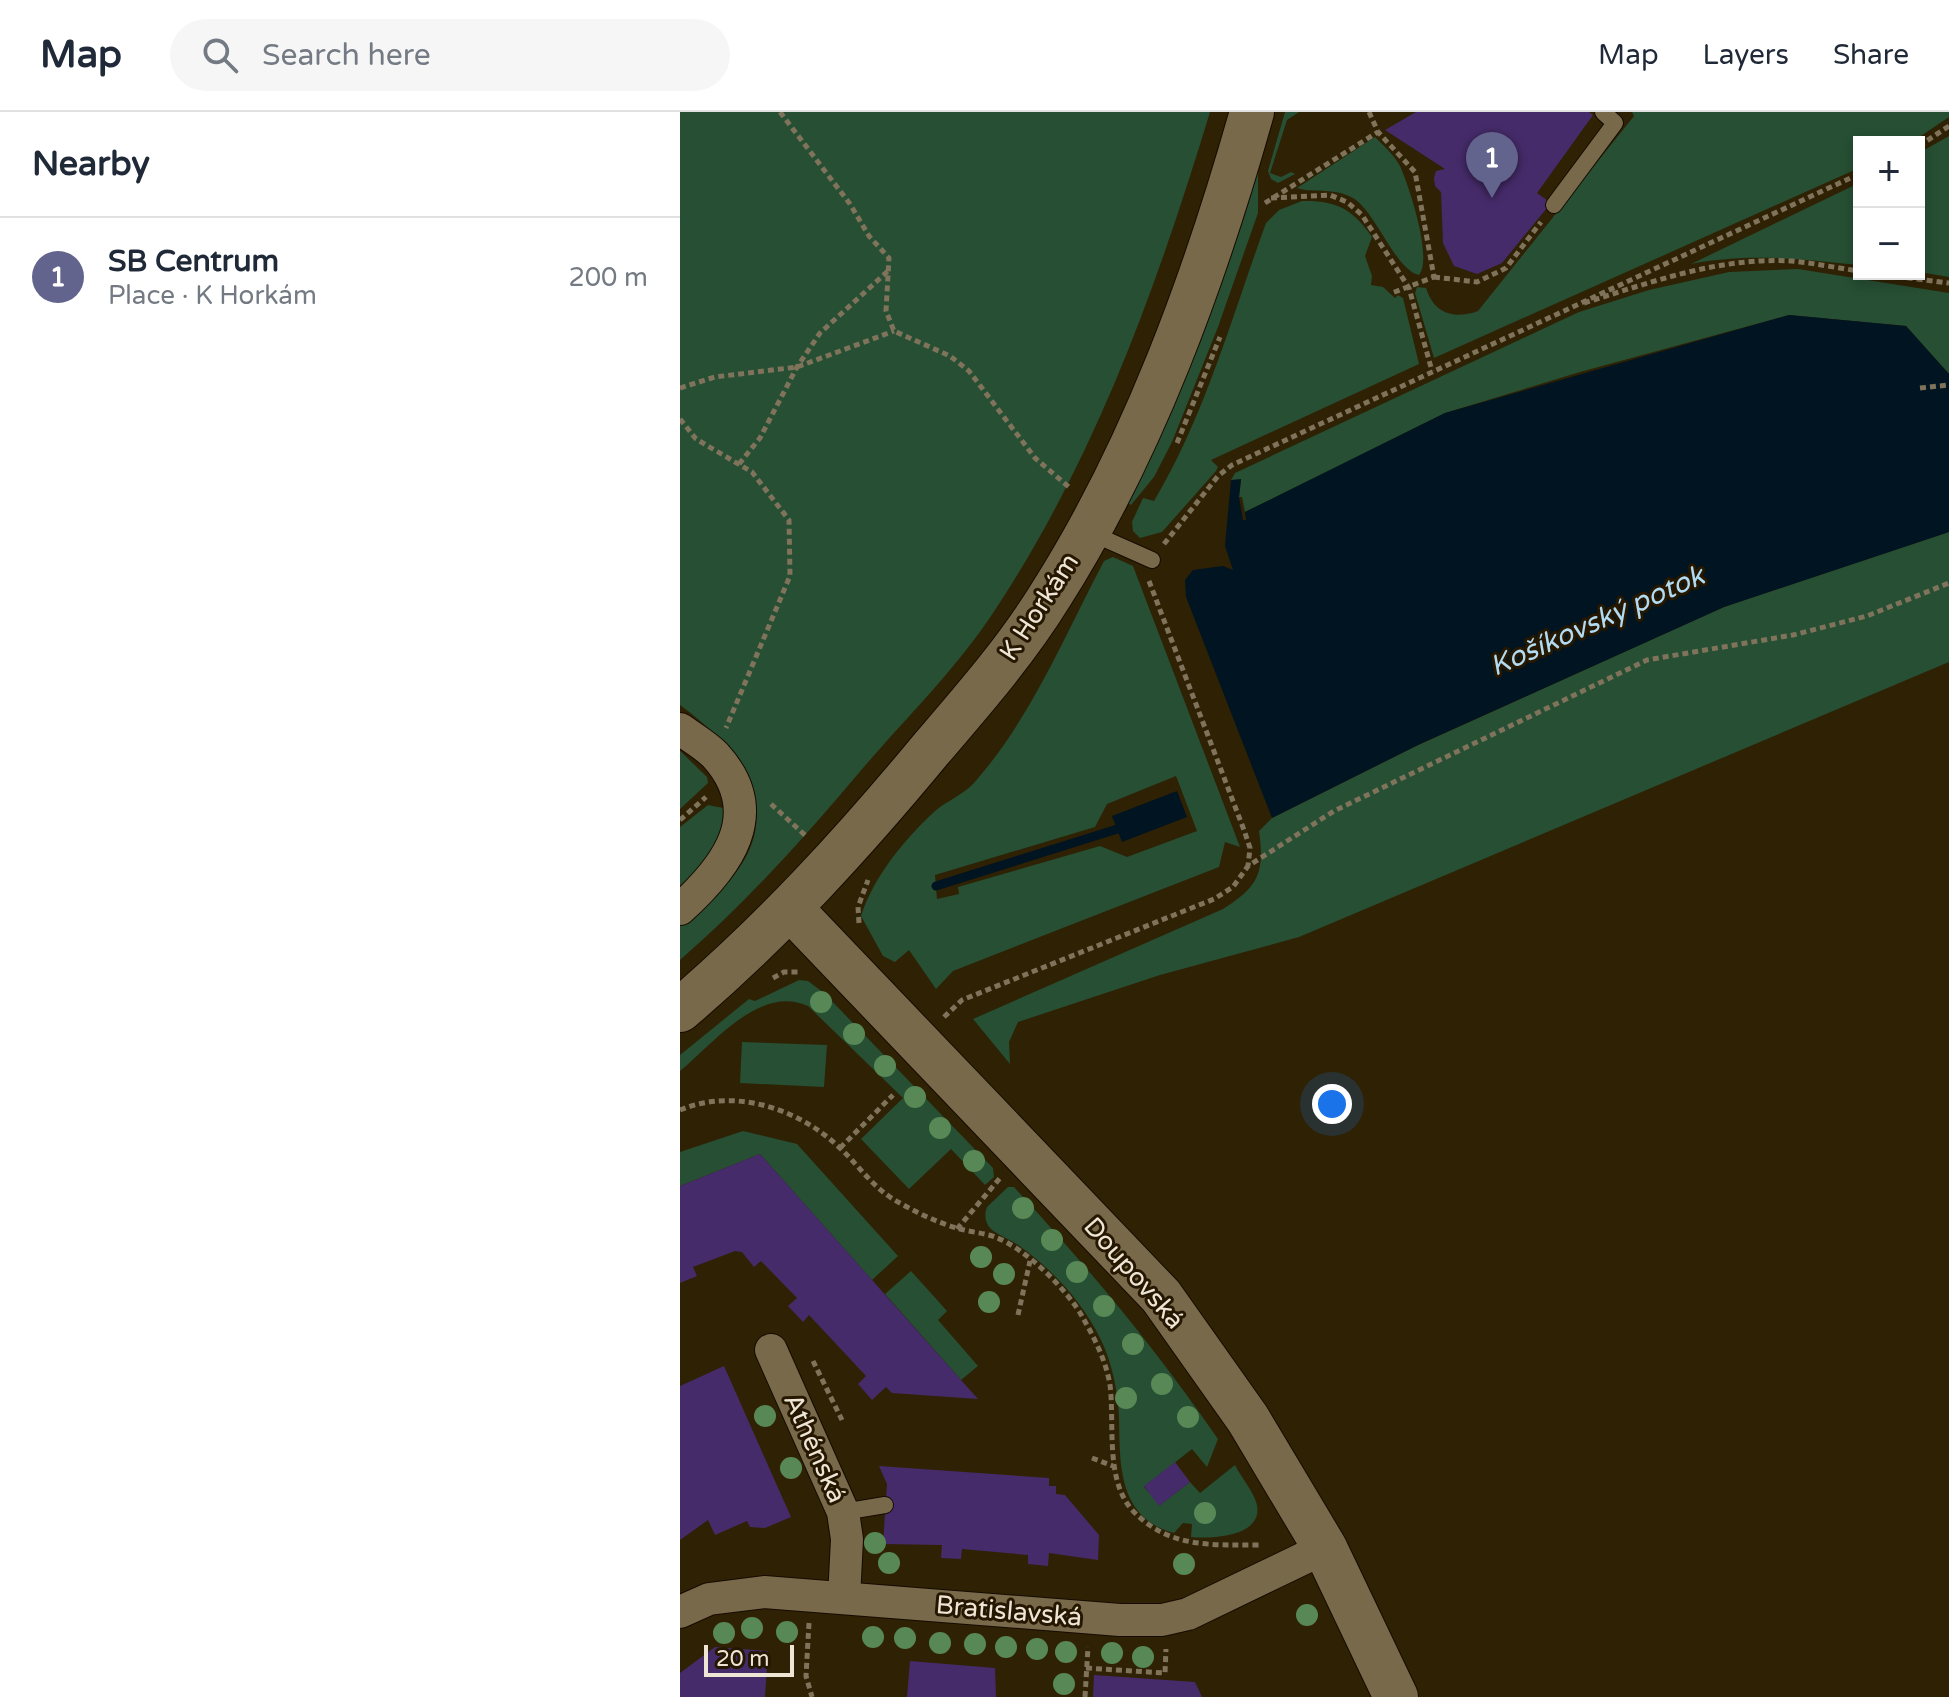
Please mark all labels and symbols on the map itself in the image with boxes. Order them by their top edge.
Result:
pin: 1 [1466,132,1518,198]
street label: K Horkám [993,548,1085,666]
water label: Košíkovský potok [1484,558,1711,684]
your location [1312,1084,1352,1124]
street label: Doupovská [1077,1211,1191,1335]
street label: Athénská [777,1389,853,1507]
street label: Bratislavská [935,1589,1083,1633]
scale bar [704,1641,794,1677]

